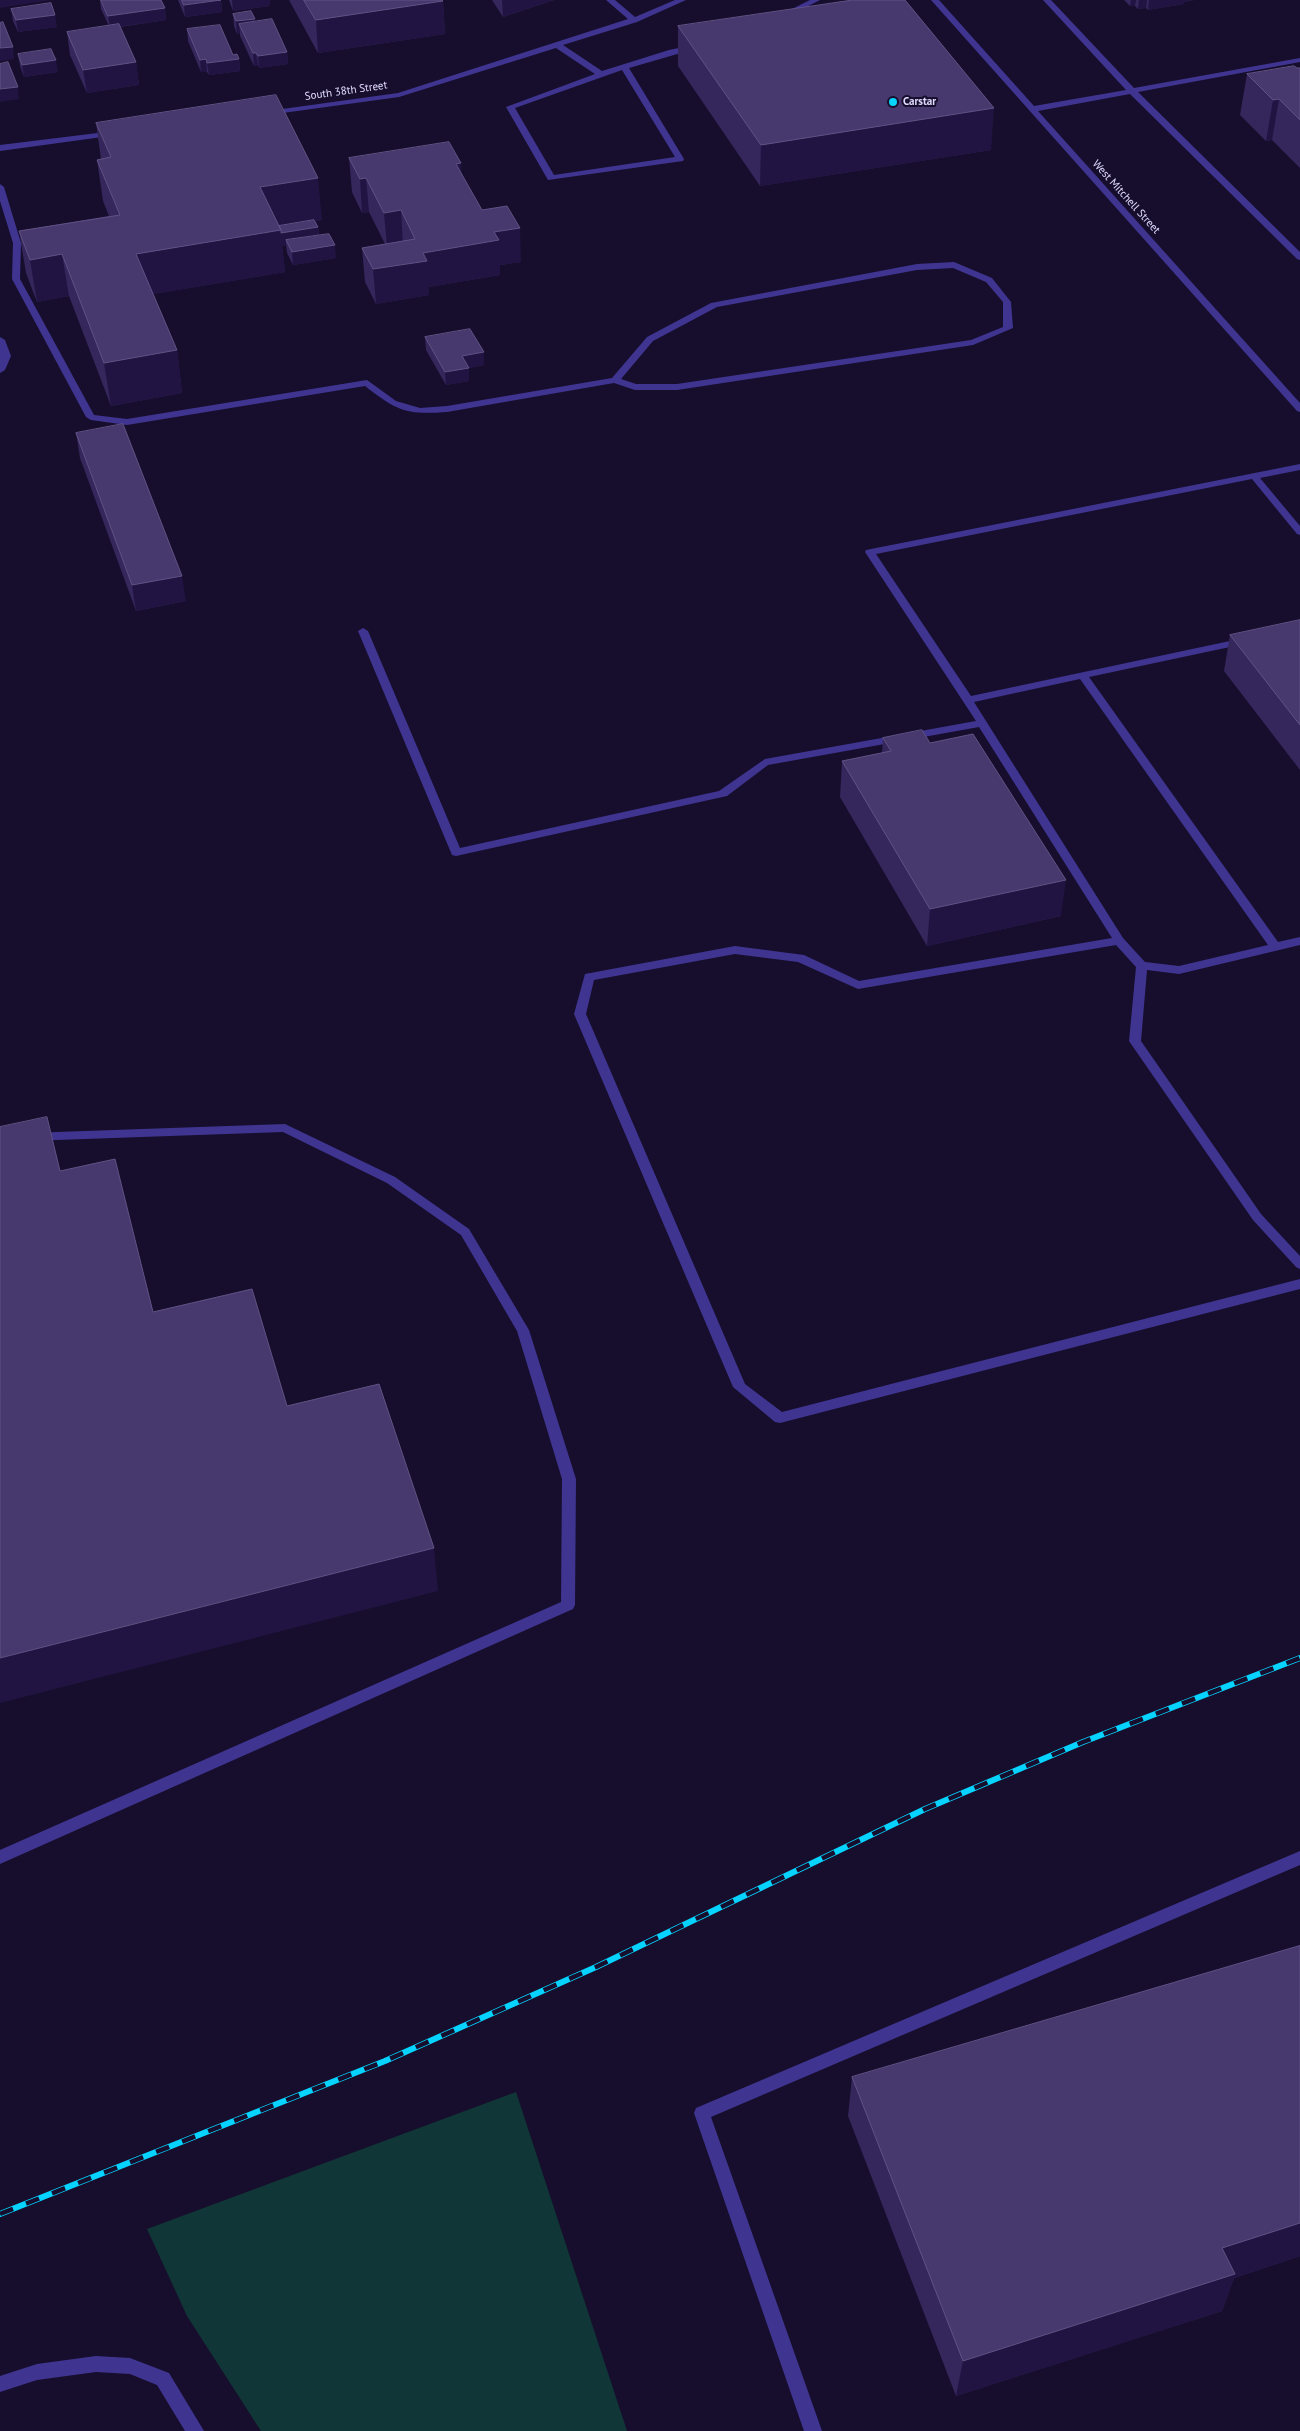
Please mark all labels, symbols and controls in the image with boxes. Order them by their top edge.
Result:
street label: South 38th Street [304,79,388,103]
place label: Carstar [903,95,936,109]
marker: Carstar [887,96,899,108]
street label: West Mitchell Street [1089,157,1163,237]

